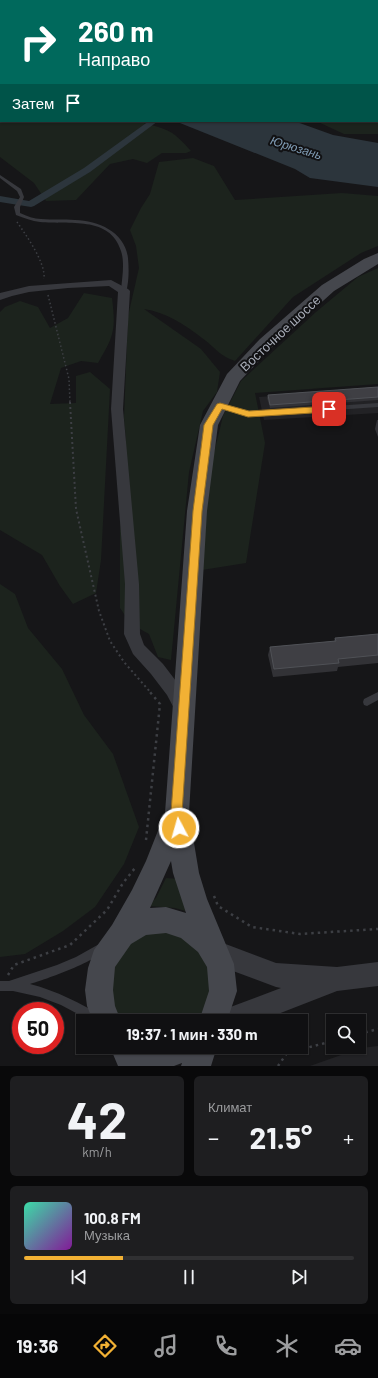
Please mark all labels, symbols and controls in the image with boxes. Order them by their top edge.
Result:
text: 260 m [78,14,154,48]
icon: right [12,16,64,68]
text: Направо [78,48,150,70]
icon: arrive [62,92,84,114]
text: Затем [12,94,54,112]
water label: Юрюзань [269,133,324,162]
street label: Восточное шоссе [236,292,324,374]
pin [312,392,346,426]
icon: arrive [318,398,340,420]
position arrow [158,807,200,849]
speed limit sign: 50 [12,1002,64,1054]
map controls [326,1014,366,1054]
button: search [326,1014,366,1054]
text: 19:37 · 1 мин · 330 m [126,1025,258,1043]
text: 42 [67,1087,127,1149]
text: Климат [208,1099,252,1115]
text: 21.5° [250,1119,312,1155]
text: − [208,1124,219,1150]
text: + [343,1124,354,1150]
text: km/h [82,1144,112,1160]
text: 100.8 FM [84,1209,141,1227]
text: Музыка [84,1227,130,1243]
icon: previous [68,1266,90,1288]
icon: pause [178,1266,200,1288]
icon: next [288,1266,310,1288]
icon: directions [91,1332,119,1360]
icon: music [152,1332,180,1360]
icon: phone [212,1332,240,1360]
icon: climate [273,1332,301,1360]
icon: car [334,1332,362,1360]
text: 19:36 [16,1335,58,1357]

